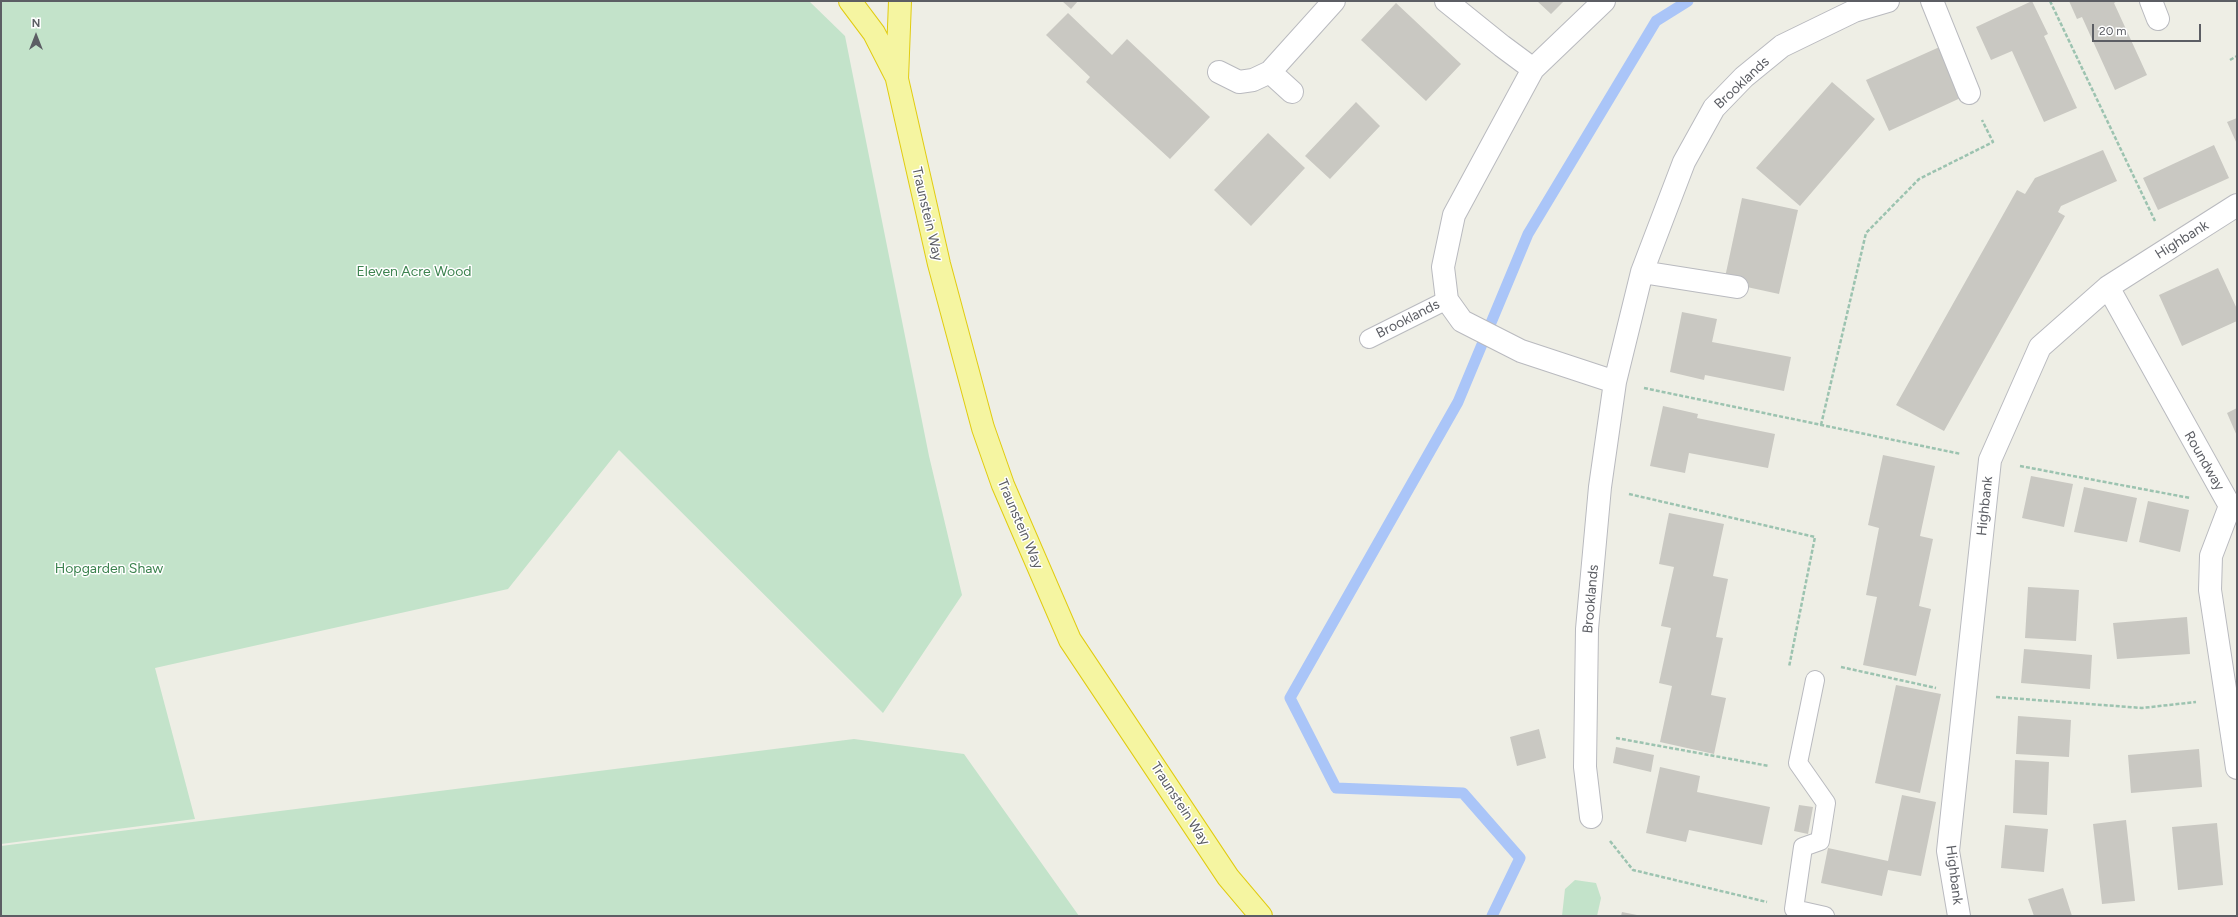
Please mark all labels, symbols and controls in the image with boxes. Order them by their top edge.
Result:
north arrow [16,16,56,56]
scale bar [2094,16,2203,42]
text: N [32,17,40,30]
text: 20 m [2099,24,2127,38]
street label: Brooklands [1711,53,1773,113]
street label: Traunstein Way [908,165,946,263]
street label: Highbank [2152,217,2212,263]
park label: Eleven Acre Wood [357,264,471,280]
street label: Brooklands [1373,296,1443,342]
street label: Roundway [2180,428,2228,494]
street label: Highbank [1974,475,1996,537]
street label: Traunstein Way [994,477,1046,571]
park label: Hopgarden Shaw [55,561,163,577]
street label: Brooklands [1580,564,1602,634]
street label: Traunstein Way [1147,759,1213,849]
street label: Highbank [1942,844,1966,906]

